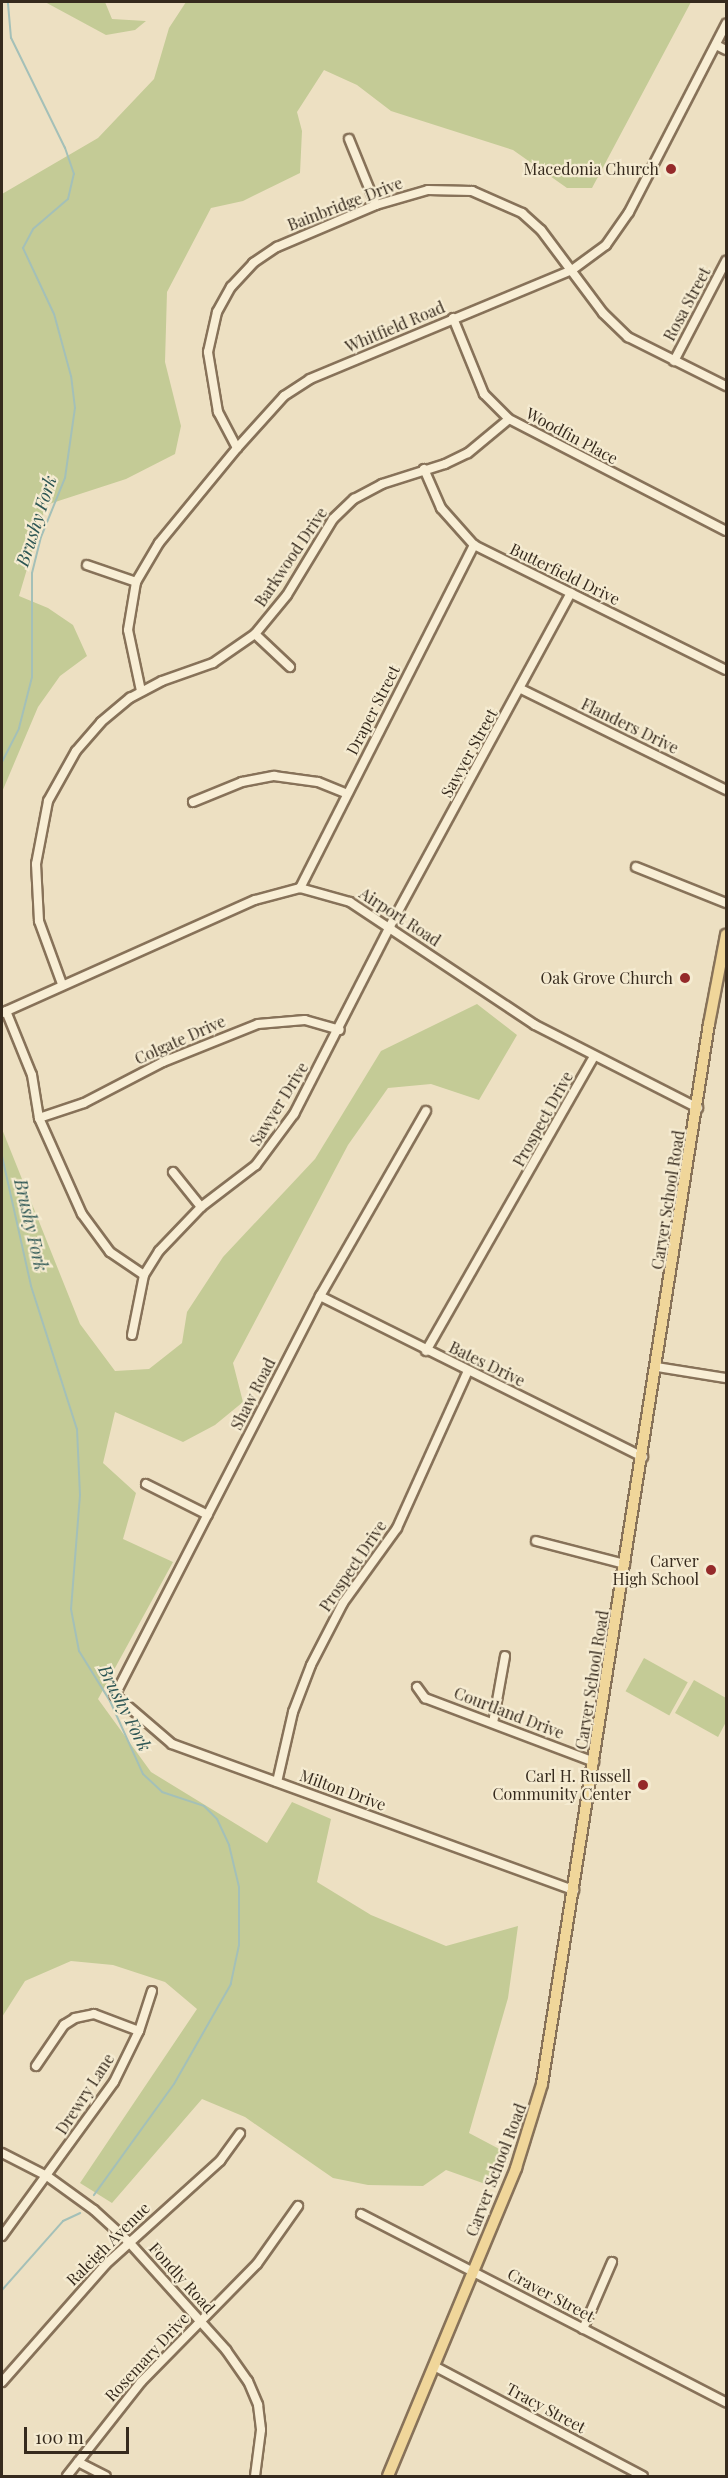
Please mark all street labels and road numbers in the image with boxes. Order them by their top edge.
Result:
street label: Bainbridge Drive [285,173,405,235]
street label: Rosa Street [659,264,715,344]
street label: Whitfield Road [342,297,448,357]
street label: Woodfin Place [523,404,621,468]
street label: Barkwood Drive [251,504,331,610]
street label: Butterfield Drive [507,539,623,609]
street label: Draper Street [342,662,404,758]
street label: Flanders Drive [578,694,682,758]
street label: Sawyer Street [437,705,501,801]
street label: Airport Road [356,884,444,950]
street label: Colgate Drive [132,1011,228,1069]
street label: Sawyer Drive [246,1059,312,1149]
street label: Prospect Drive [509,1068,577,1170]
street label: Carver School Road [647,1129,689,1271]
street label: Bates Drive [446,1337,528,1391]
street label: Shaw Road [227,1355,279,1433]
street label: Prospect Drive [315,1517,391,1615]
street label: Carver School Road [571,1609,613,1751]
street label: Courtland Drive [451,1683,567,1743]
street label: Milton Drive [297,1766,389,1814]
street label: Drewry Lane [52,2050,118,2138]
street label: Carver School Road [462,2101,530,2239]
street label: Raleigh Avenue [62,2198,154,2290]
street label: Fondly Road [145,2238,219,2318]
street label: Craver Street [504,2264,598,2326]
street label: Rosemary Drive [101,2308,193,2406]
street label: Tracy Street [503,2379,589,2437]

